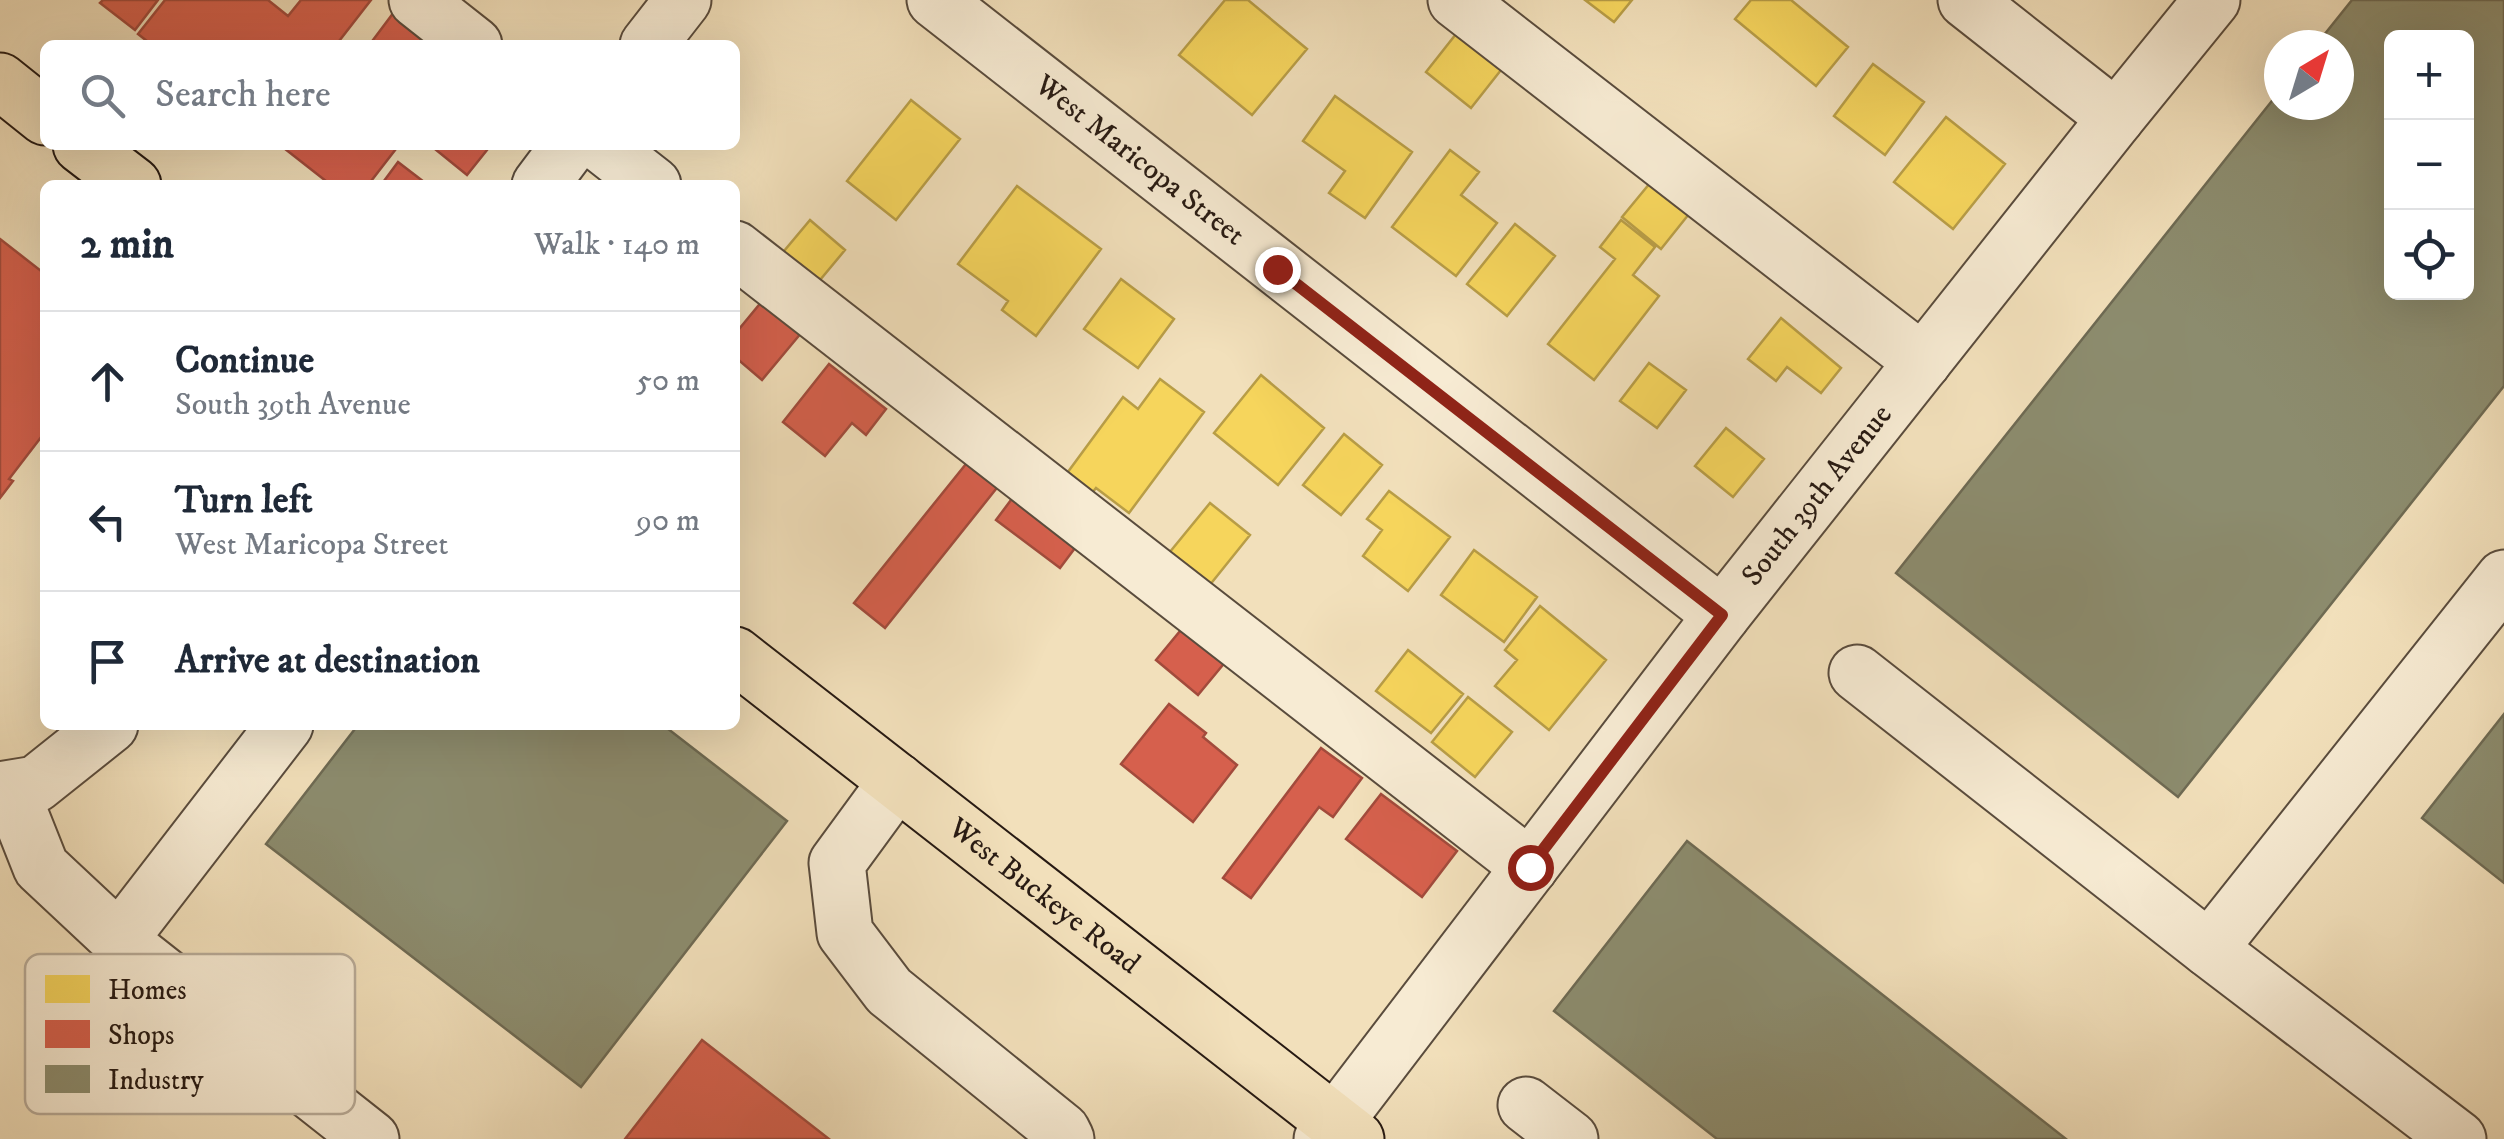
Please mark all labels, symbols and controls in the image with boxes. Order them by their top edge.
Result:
north arrow [2264,30,2354,120]
map controls [2384,30,2474,300]
button: + [2384,30,2474,120]
search box [40,40,740,150]
street label: West Maricopa Street [1027,66,1252,254]
icon: search [75,68,130,123]
text: Search here [155,71,331,119]
button: − [2384,120,2474,210]
button: locate [2384,210,2474,300]
text: 2 min [80,219,174,271]
text: Walk · 140 m [534,225,700,265]
route end [1255,247,1301,293]
text: Continue [175,337,314,385]
icon: ahead [80,354,135,409]
text: 50 m [636,361,700,401]
text: South 39th Avenue [175,385,411,425]
street label: South 39th Avenue [1734,397,1900,593]
text: Turn left [175,477,313,525]
icon: left [80,494,135,549]
text: 90 m [636,501,700,541]
text: West Maricopa Street [175,525,448,565]
icon: arrive [80,634,135,689]
text: Arrive at destination [175,637,480,685]
street label: West Buckeye Road [940,809,1148,982]
route start [1508,845,1554,891]
legend [25,954,355,1114]
text: Homes [108,973,187,1008]
text: Shops [108,1018,174,1053]
text: Industry [108,1063,204,1098]

